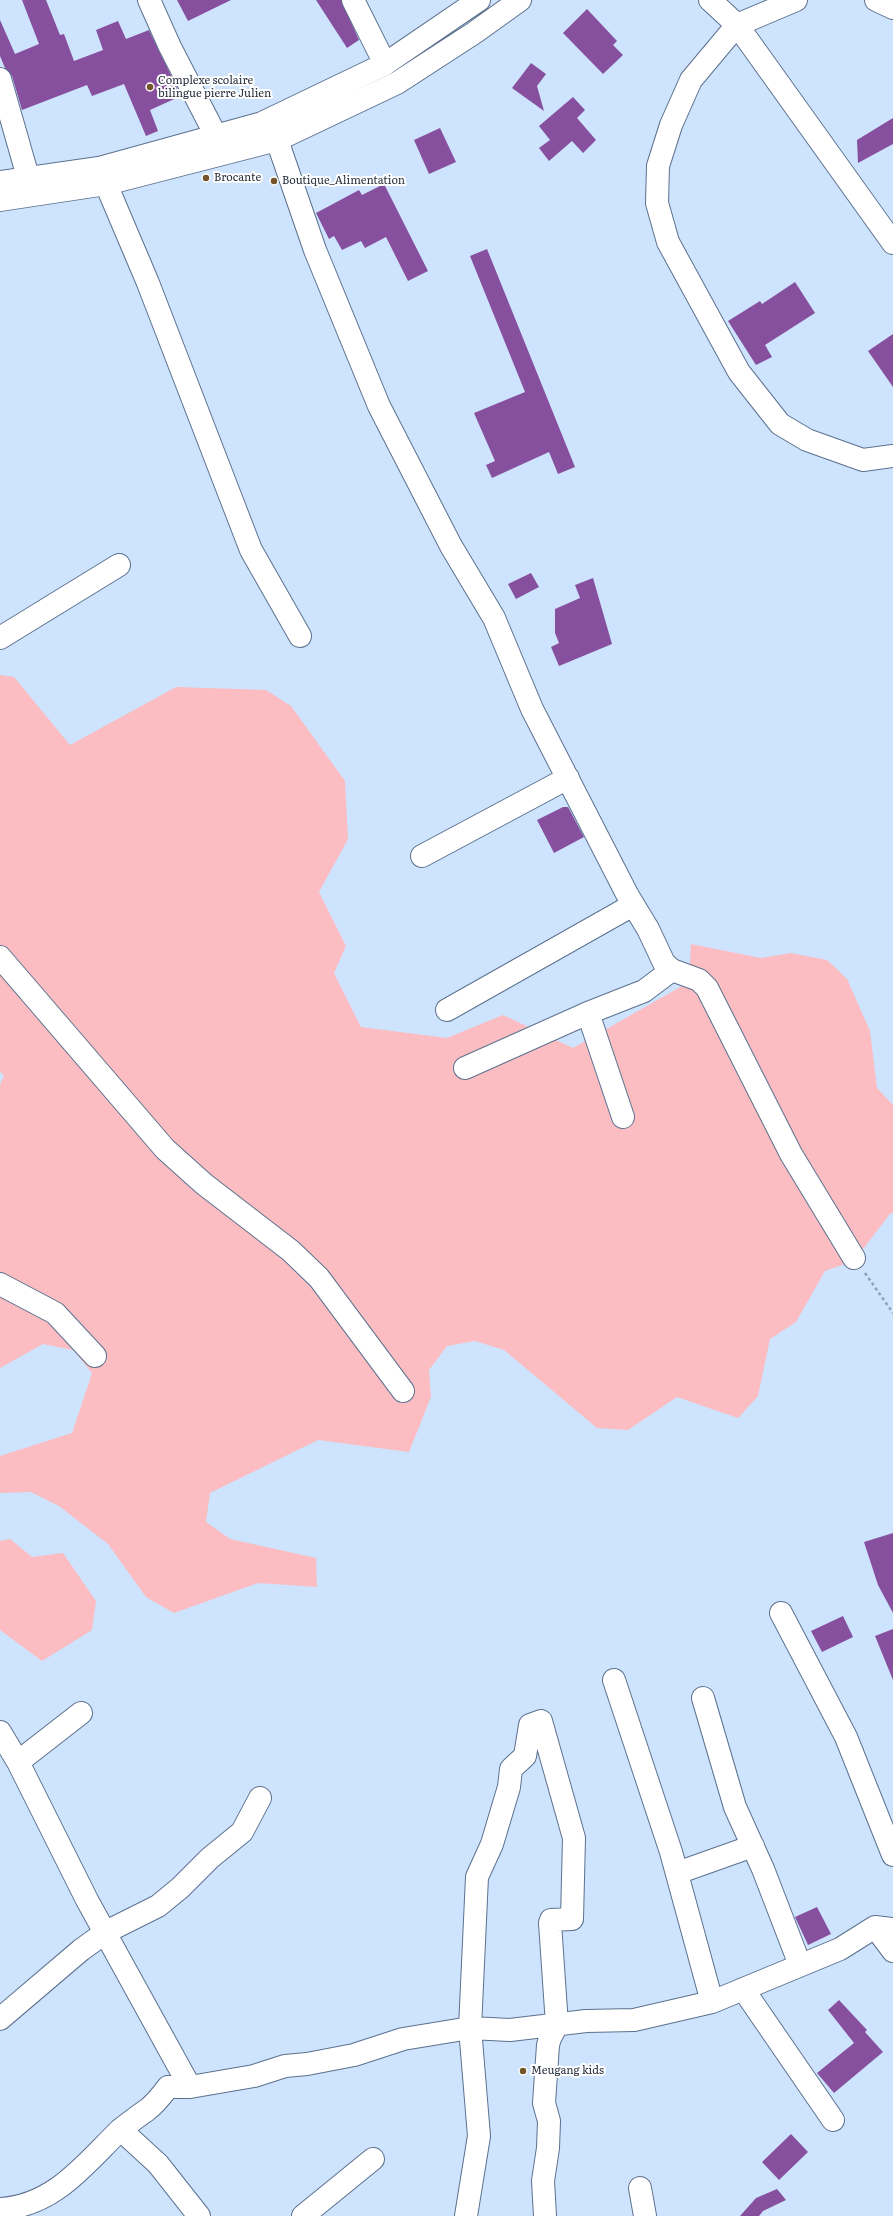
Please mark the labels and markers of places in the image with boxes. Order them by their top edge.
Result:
place label: Complexe scolaire bilingue pierre Julien [158,74,271,100]
marker: Complexe scolaire bilingue pierre Julien [145,82,155,92]
place label: Brocante [214,171,261,185]
marker: Brocante [201,173,211,183]
place label: Boutique_Alimentation [282,174,405,188]
marker: Boutique_Alimentation [269,176,279,186]
place label: Meugang kids [531,2064,604,2078]
marker: Meugang kids [518,2066,528,2076]

